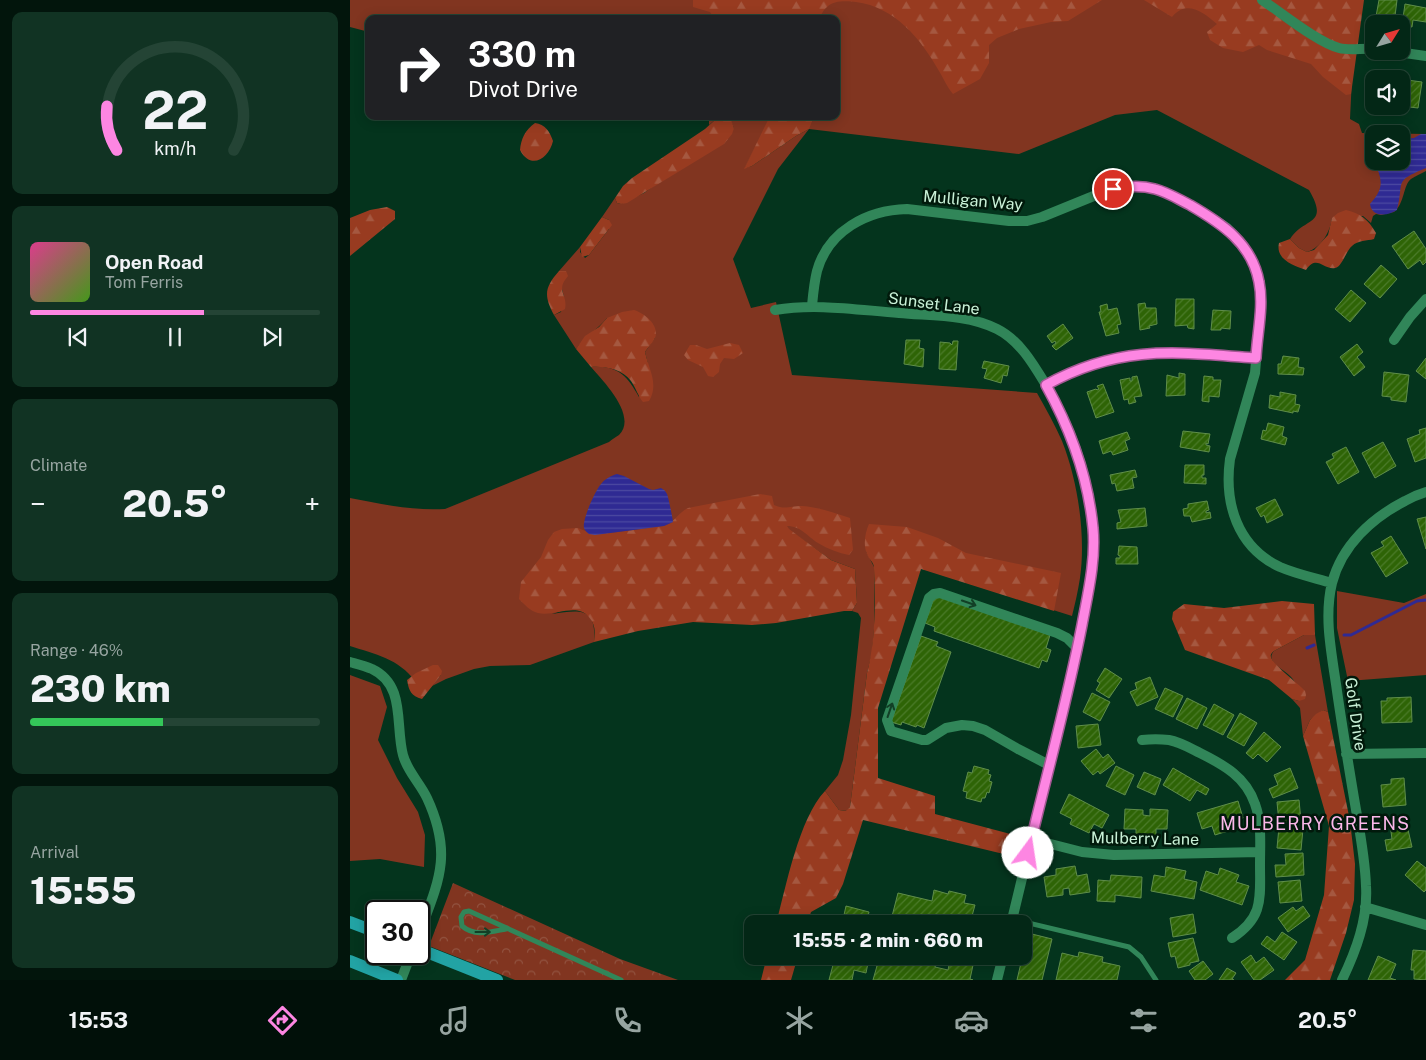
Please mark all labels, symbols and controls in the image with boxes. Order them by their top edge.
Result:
north arrow [1365,15,1410,60]
map controls [1365,15,1410,170]
text: 330 m [468,34,576,75]
icon: right [385,35,450,100]
button: sound [1365,70,1410,115]
text: Divot Drive [468,76,578,102]
text: 22 [142,80,208,141]
button: layers [1365,125,1410,170]
text: km/h [154,138,196,159]
pin [1092,168,1134,210]
icon: arrive [1099,175,1127,203]
street label: Mulligan Way [922,187,1024,214]
text: Open Road [105,251,203,273]
text: Tom Ferris [105,273,183,292]
street label: Sunset Lane [887,288,981,319]
icon: previous [64,323,92,351]
icon: pause [161,323,189,351]
icon: next [258,323,286,351]
text: Climate [30,456,87,475]
text: 20.5° [122,481,228,526]
text: − [30,487,46,520]
text: + [304,487,320,520]
one-way arrow [961,599,977,609]
text: Range · 46% [30,641,123,660]
text: 230 km [30,666,171,711]
street label: Golf Drive [1341,676,1370,752]
one-way arrow [886,703,895,718]
district label: MULBERRY GREENS [1220,813,1410,834]
position arrow [1001,826,1053,878]
street label: Mulberry Lane [1091,828,1199,849]
text: Arrival [30,843,79,862]
text: 15:55 [30,868,136,913]
speed limit sign: 30 [365,900,430,965]
one-way arrow [474,927,490,937]
text: 15:55 · 2 min · 660 m [793,929,983,951]
icon: directions [265,1003,300,1038]
icon: music [437,1003,472,1038]
icon: phone [610,1003,645,1038]
icon: climate [782,1003,817,1038]
icon: car [954,1003,989,1038]
icon: filters [1126,1003,1161,1038]
text: 15:53 [69,1007,128,1033]
text: 20.5° [1298,1007,1357,1033]

